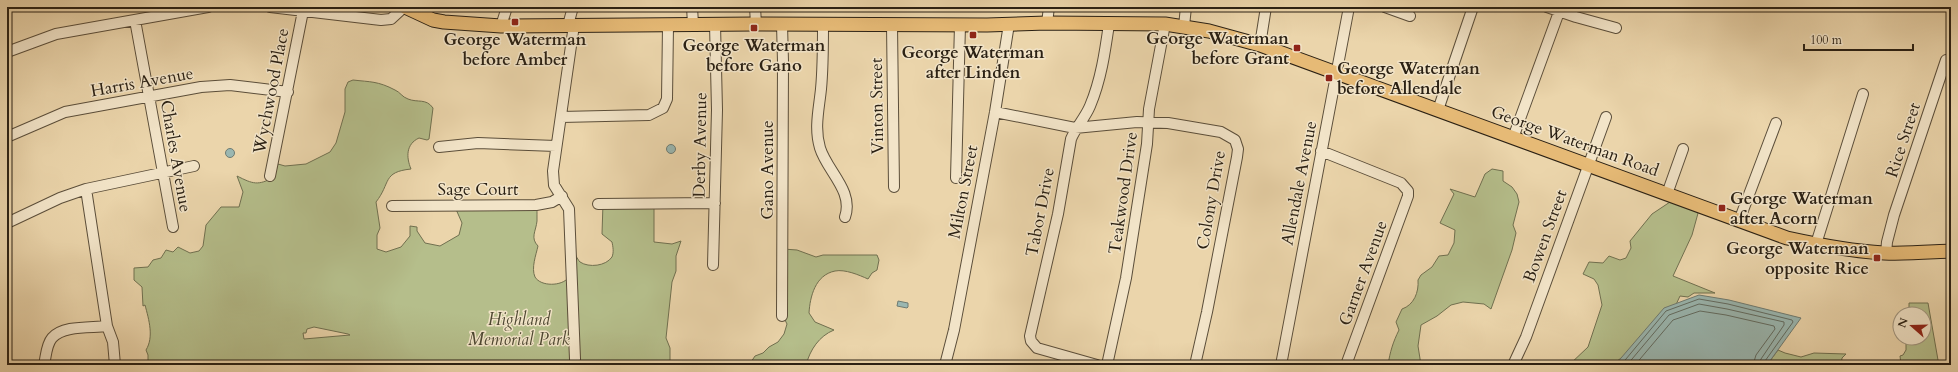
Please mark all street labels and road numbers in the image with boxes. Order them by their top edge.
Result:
street label: Wychwood Place [247,26,294,157]
street label: Vinton Street [865,57,889,155]
street label: Harris Avenue [89,62,195,102]
street label: Derby Avenue [688,92,712,198]
street label: Charles Avenue [155,98,197,214]
street label: Rice Street [1880,99,1926,180]
street label: George Waterman Road [1488,100,1662,182]
street label: Allendale Avenue [1276,119,1322,247]
street label: Gano Avenue [756,120,779,220]
street label: Teakwood Drive [1103,130,1143,256]
street label: Milton Street [943,143,983,241]
street label: Colony Drive [1191,149,1231,251]
street label: Tabor Drive [1020,166,1060,258]
street label: Sage Court [438,178,519,201]
street label: Bowen Street [1518,186,1573,286]
street label: Garner Avenue [1333,217,1393,329]

